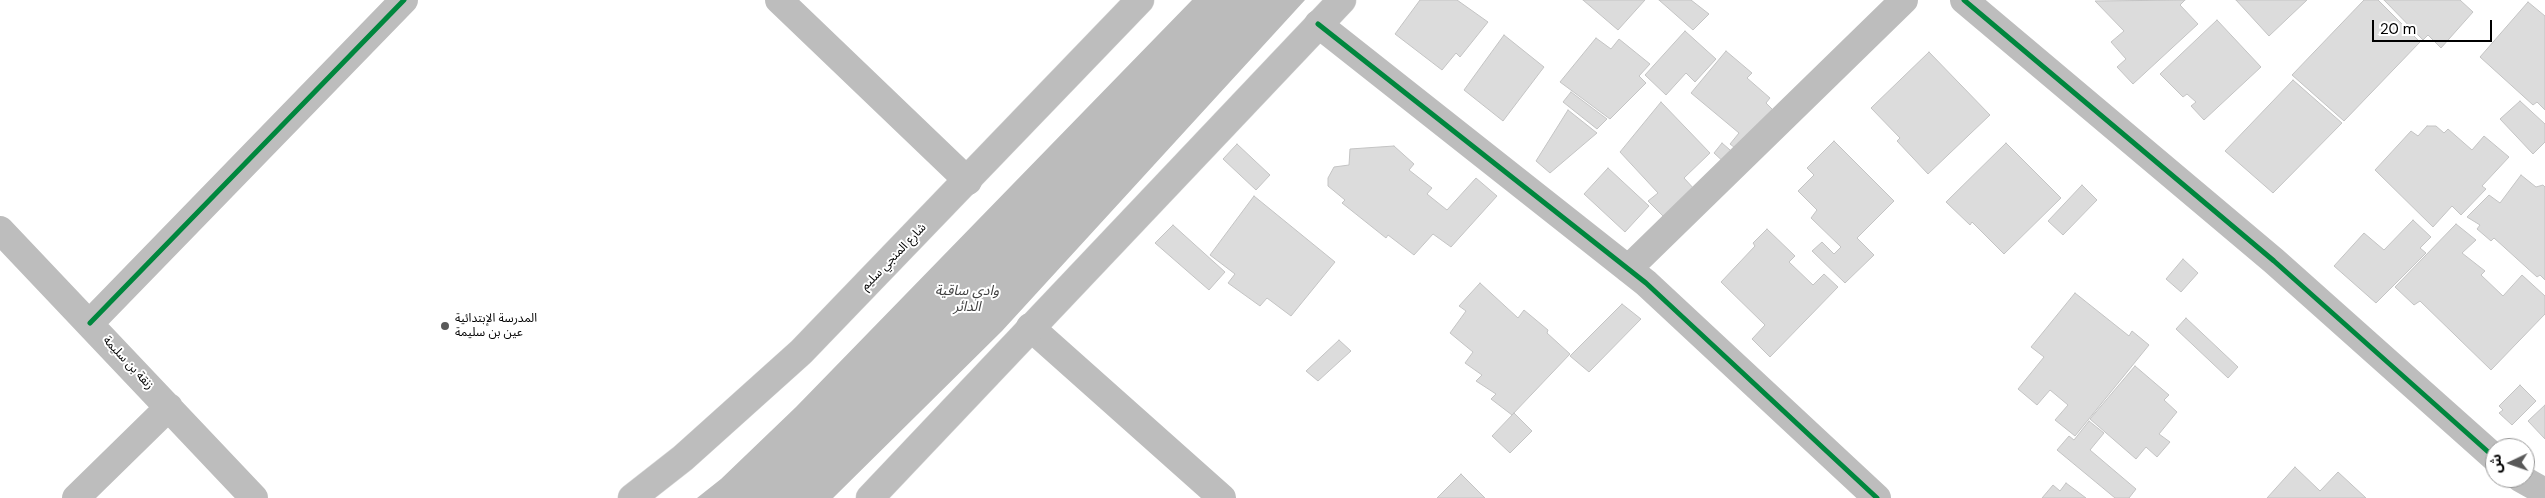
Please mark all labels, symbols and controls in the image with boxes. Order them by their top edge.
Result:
scale bar [2375,10,2495,42]
text: 20 m [2380,19,2416,39]
street label: شارع المنجي سليم [858,221,930,293]
water label: وادي ساقية الدائر [935,283,999,316]
place label: المدرسة الإبتدائية عين بن سليمة [455,312,537,340]
marker: المدرسة الإبتدائية عين بن سليمة [439,320,451,332]
street label: زنقة بن سليمة [100,333,156,393]
north arrow [2485,438,2535,488]
text: ش [2487,454,2506,474]

